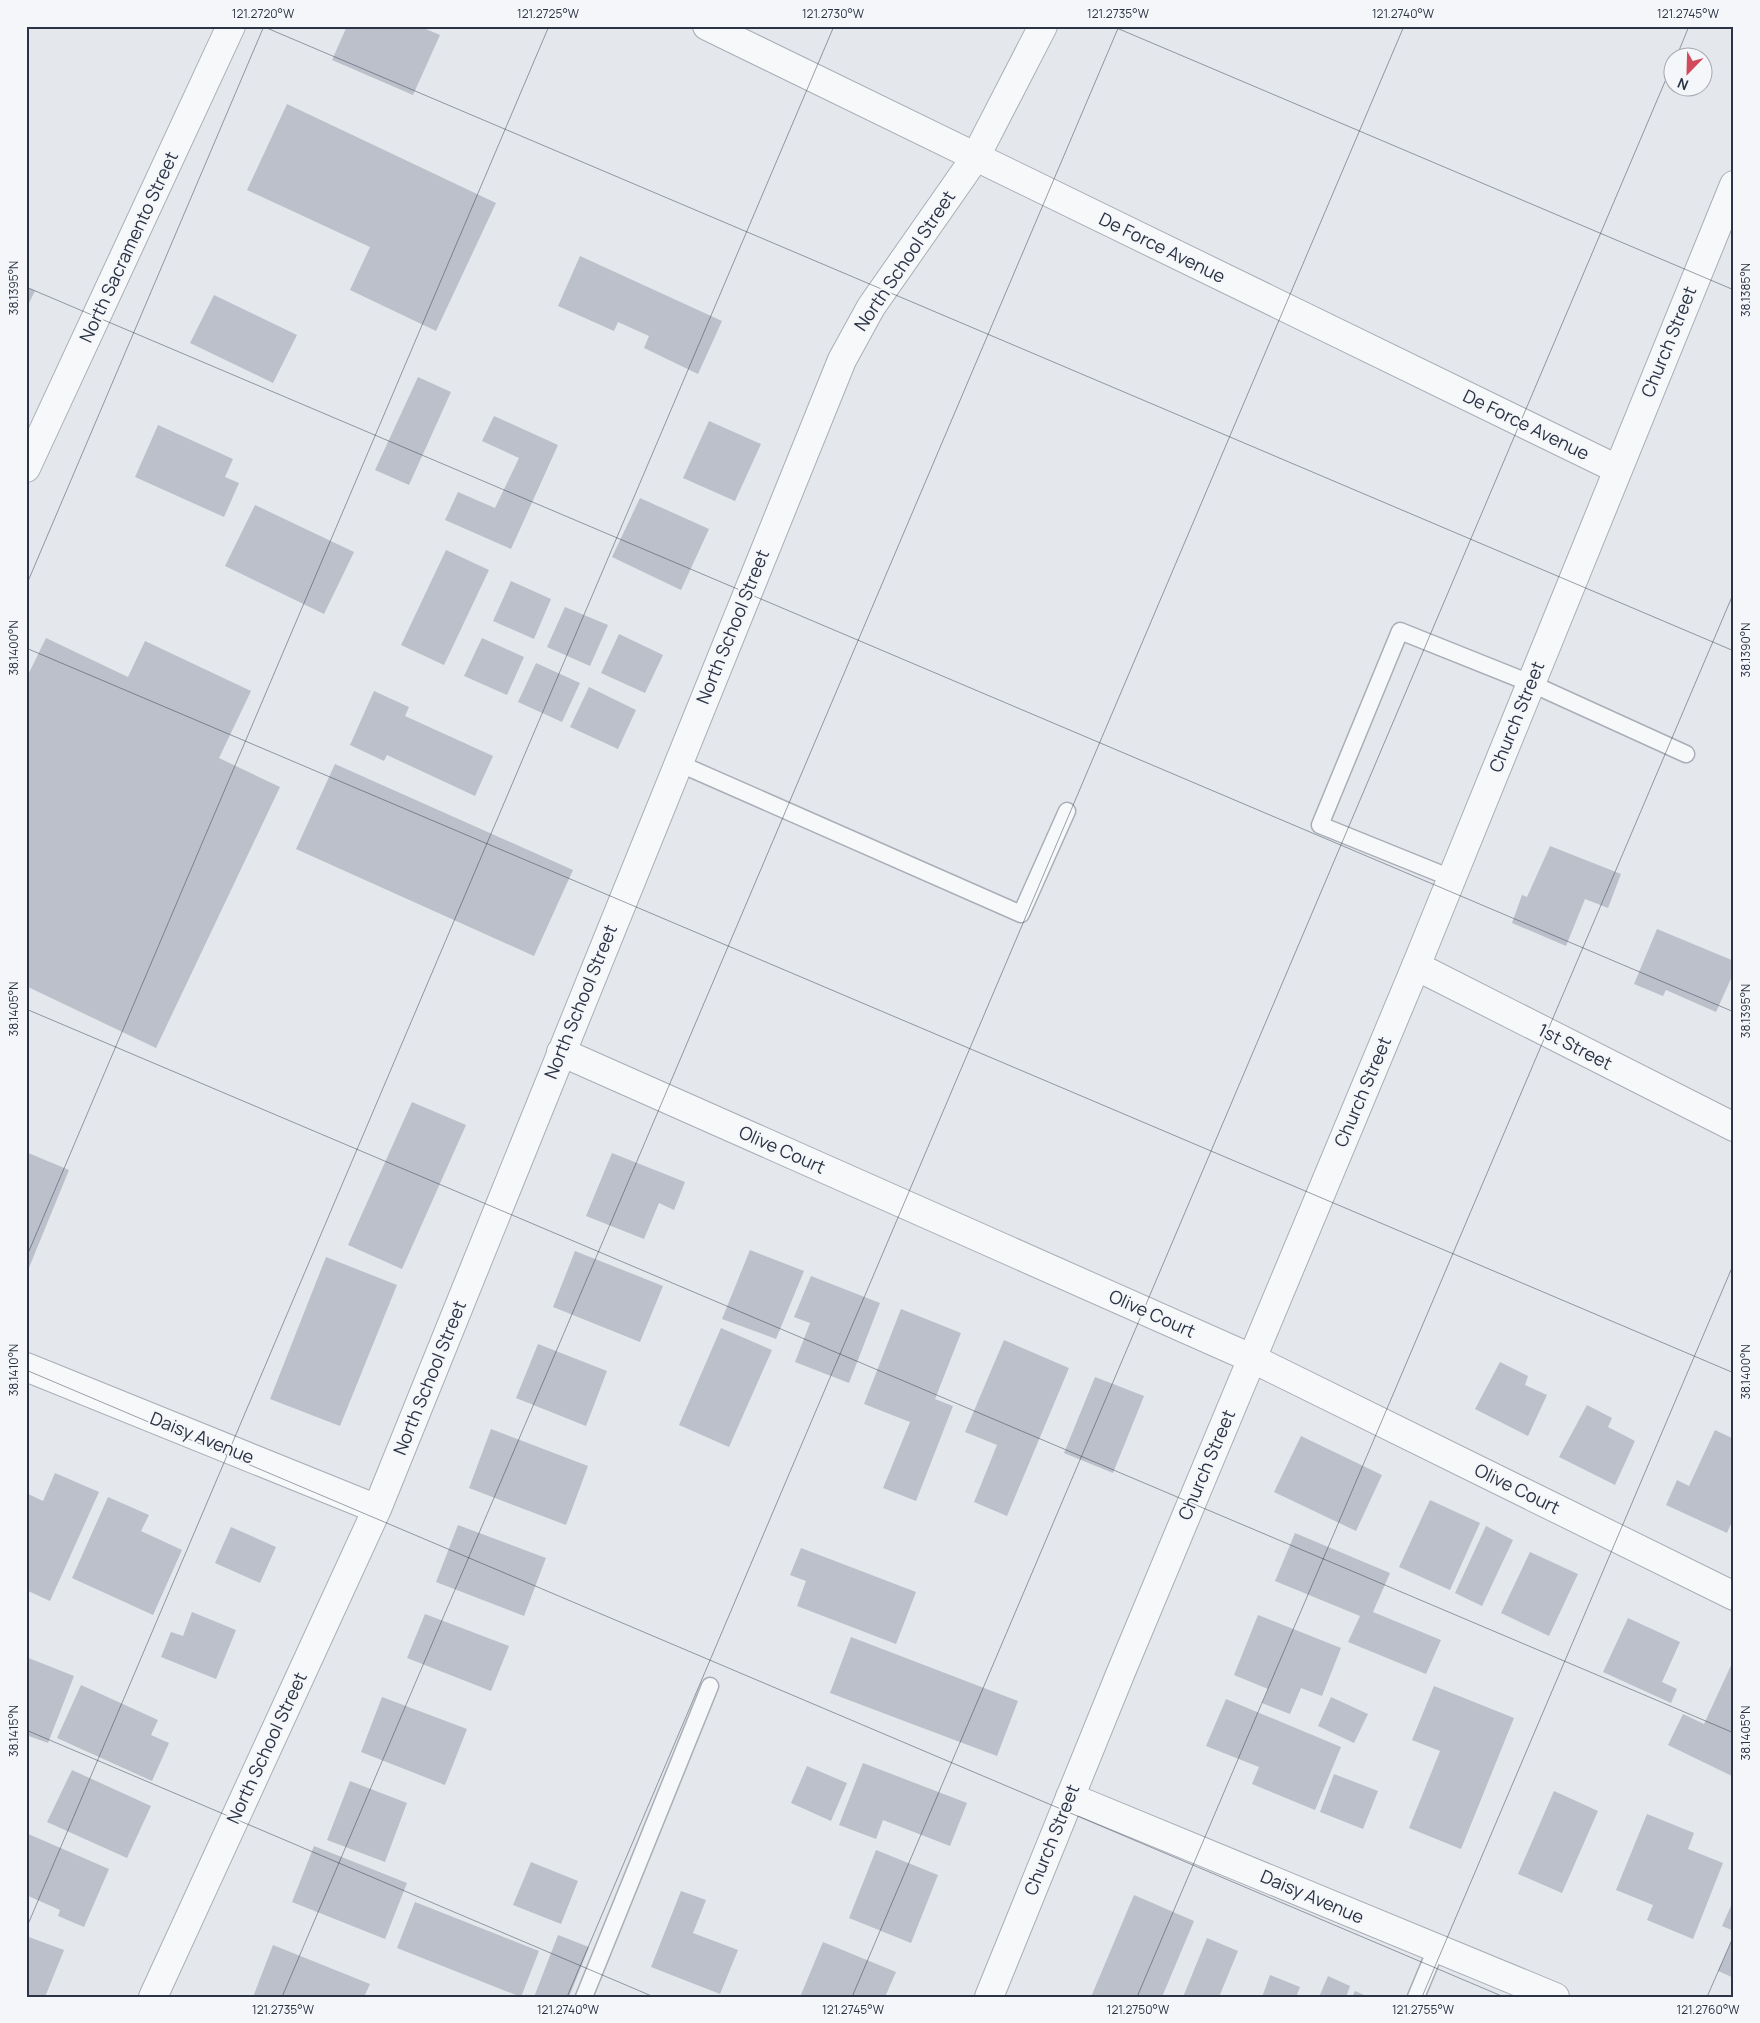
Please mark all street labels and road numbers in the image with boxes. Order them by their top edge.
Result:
street label: North Sacramento Street [73,147,183,346]
street label: North School Street [848,185,960,335]
street label: De Force Avenue [1095,206,1229,288]
street label: Church Street [1635,283,1701,401]
street label: De Force Avenue [1459,383,1593,465]
street label: North School Street [690,546,774,707]
street label: Church Street [1483,658,1549,776]
street label: North School Street [538,921,622,1082]
street label: 1st Street [1534,1017,1617,1075]
street label: Church Street [1328,1033,1396,1150]
street label: Olive Court [735,1119,829,1179]
street label: Olive Court [1105,1283,1199,1343]
street label: North School Street [387,1297,471,1458]
street label: Daisy Avenue [147,1405,258,1469]
street label: Church Street [1172,1406,1240,1523]
street label: Olive Court [1471,1457,1564,1519]
street label: North School Street [220,1668,312,1827]
street label: Church Street [1018,1781,1084,1899]
street label: Daisy Avenue [1257,1864,1368,1929]

